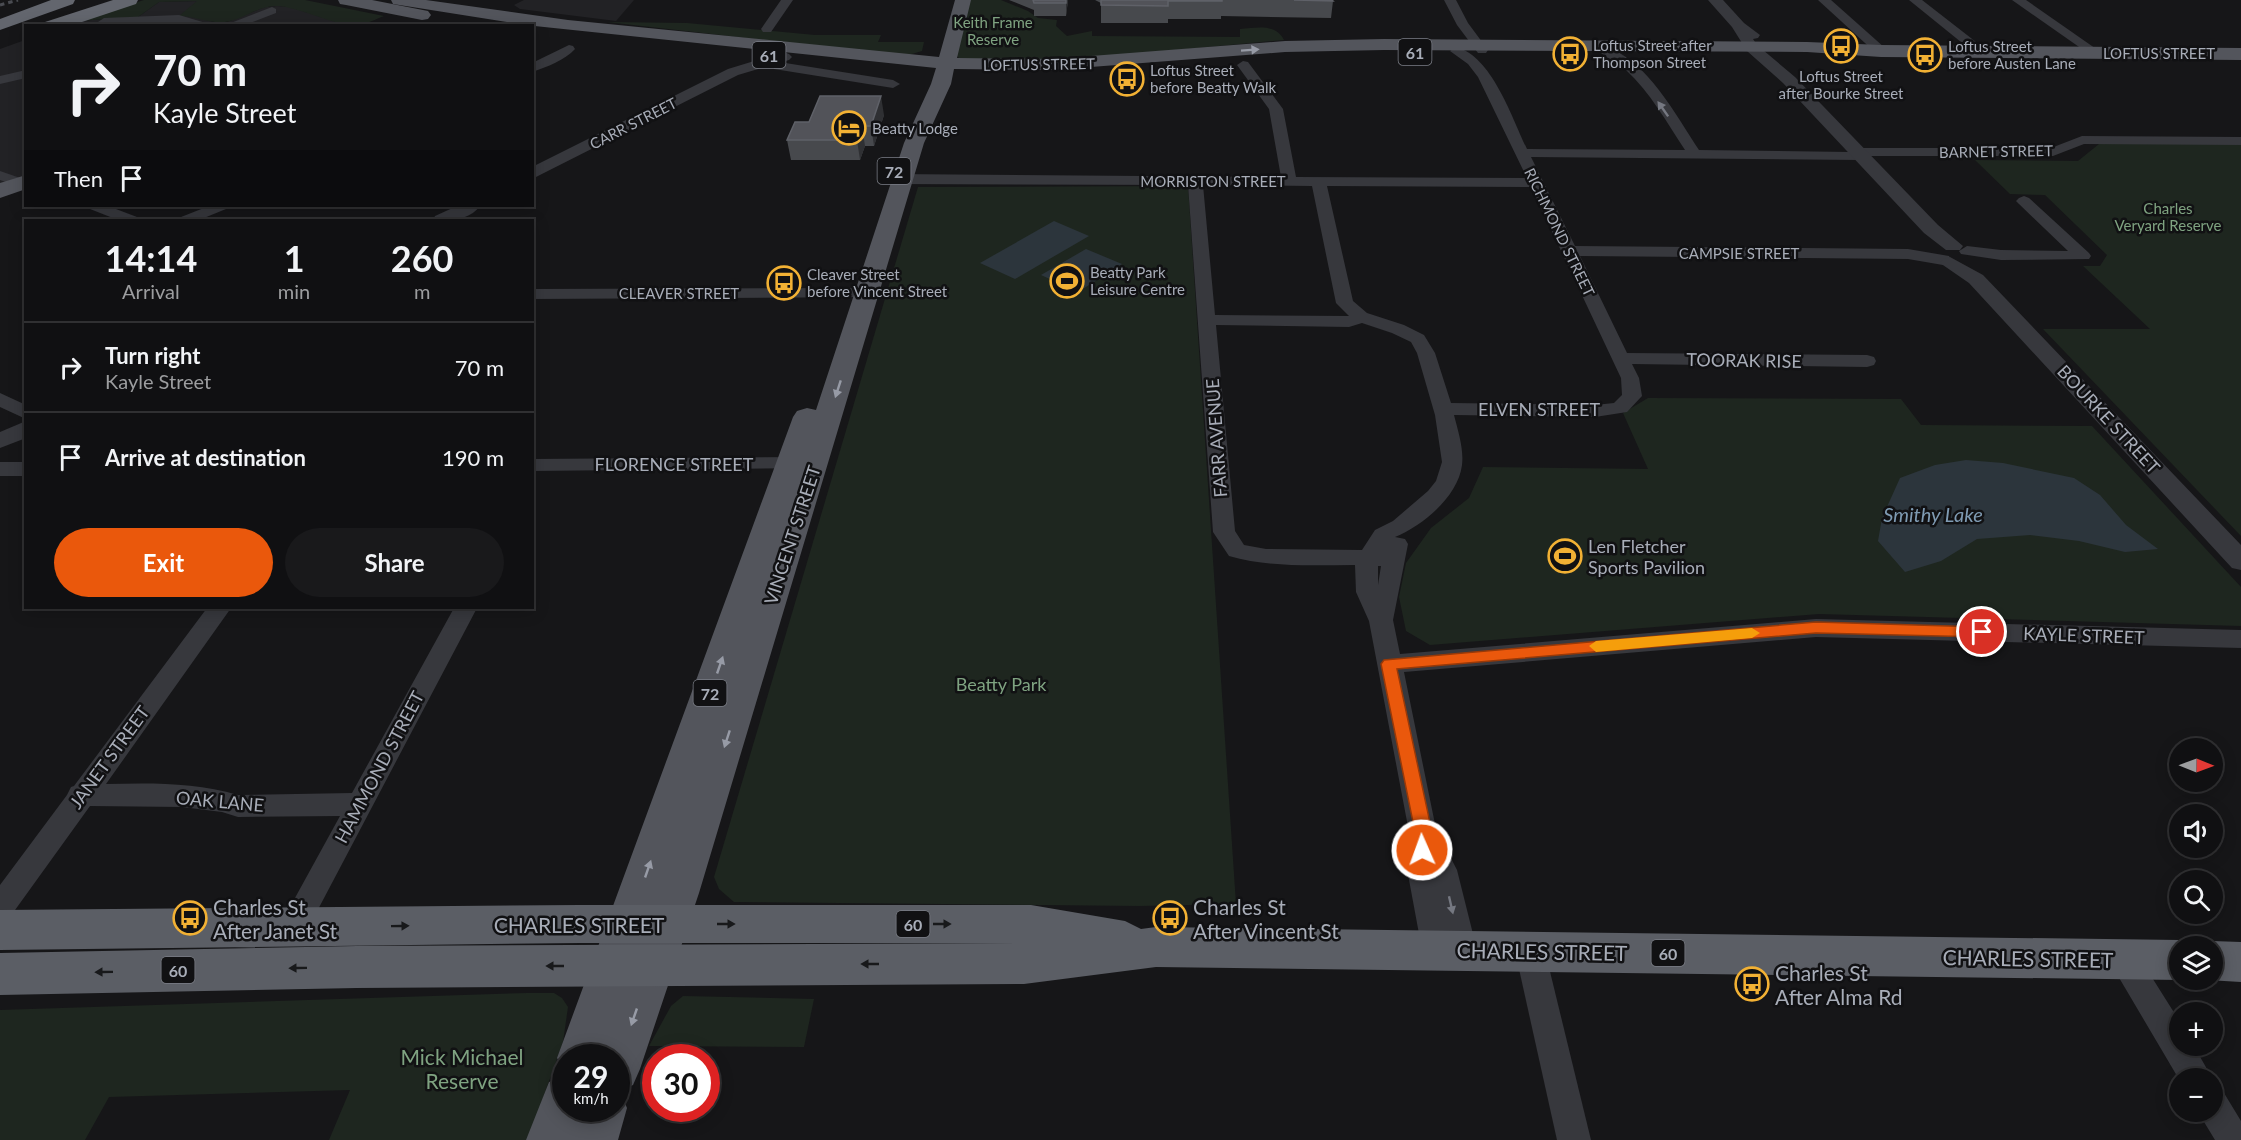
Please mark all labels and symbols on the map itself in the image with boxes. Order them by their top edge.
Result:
park label: Keith Frame Reserve [953,13,1033,48]
bus stop icon: Loftus Street after Bourke Street [1823,28,1859,64]
bus stop icon: Loftus Street after Thompson Street [1552,36,1588,72]
place label: Loftus Street after Thompson Street [1593,36,1712,71]
bus stop icon: Loftus Street before Austen Lane [1907,37,1943,73]
place label: Loftus Street before Austen Lane [1948,37,2076,72]
road number: 61 [1398,39,1432,65]
road number: 61 [752,42,786,68]
street label: LOFTUS STREET [2103,44,2215,62]
one-way arrow [1240,45,1259,55]
street label: LOFTUS STREET [983,54,1095,74]
bus stop icon: Loftus Street before Beatty Walk [1109,61,1145,97]
place label: Loftus Street before Beatty Walk [1150,61,1276,96]
place label: Loftus Street after Bourke Street [1779,67,1904,102]
street label: CARR STREET [586,93,680,153]
one-way arrow [1657,101,1669,116]
hotel icon: Beatty Lodge [831,110,867,146]
place label: Beatty Lodge [872,119,958,137]
street label: BARNET STREET [1939,141,2053,161]
road number: 72 [878,158,910,184]
street label: RICHMOND STREET [1521,165,1599,299]
street label: MORRISTON STREET [1140,172,1286,190]
park label: Charles Veryard Reserve [2114,199,2222,234]
street label: CAMPSIE STREET [1679,244,1799,262]
sports icon: Beatty Park Leisure Centre [1049,263,1085,299]
place label: Beatty Park Leisure Centre [1090,263,1185,298]
bus stop icon: Cleaver Street before Vincent Street [766,265,802,301]
place label: Cleaver Street before Vincent Street [807,265,948,300]
street label: CLEAVER STREET [619,284,739,302]
street label: TOORAK RISE [1686,348,1802,372]
street label: BOURKE STREET [2053,360,2165,478]
street label: FARR AVENUE [1201,378,1231,498]
one-way arrow [833,380,842,398]
street label: ELVEN STREET [1478,398,1600,420]
street label: FLORENCE STREET [595,453,754,475]
street label: VINCENT STREET [759,462,825,607]
water label: Smithy Lake [1883,502,1983,526]
place label: Len Fletcher Sports Pavilion [1588,535,1705,578]
sports icon: Len Fletcher Sports Pavilion [1547,538,1583,574]
pin [1956,606,2007,657]
street label: KAYLE STREET [2023,622,2145,648]
one-way arrow [715,656,725,674]
park label: Beatty Park [956,673,1047,695]
road number: 72 [694,680,726,706]
street label: HAMMOND STREET [330,687,429,847]
street label: JANET STREET [64,701,154,813]
one-way arrow [721,730,731,748]
north arrow [2169,738,2223,792]
street label: OAK LANE [175,786,265,816]
position arrow [1390,818,1454,882]
one-way arrow [644,860,654,878]
place label: Charles St After Janet St [213,894,338,943]
place label: Charles St After Vincent St [1193,894,1339,943]
one-way arrow [1447,896,1457,915]
bus stop icon: Charles St After Janet St [172,900,208,936]
bus stop icon: Charles St After Vincent St [1152,900,1188,936]
road number: 60 [896,911,930,937]
street label: CHARLES STREET [494,912,665,937]
one-way arrow [716,919,735,929]
one-way arrow [932,919,951,929]
one-way arrow [390,921,409,931]
street label: CHARLES STREET [1456,937,1628,965]
road number: 60 [1652,940,1684,966]
street label: CHARLES STREET [1942,944,2114,972]
road number: 60 [162,957,195,983]
one-way arrow [861,959,880,969]
place label: Charles St After Alma Rd [1775,960,1903,1009]
one-way arrow [545,961,564,971]
one-way arrow [289,964,308,973]
bus stop icon: Charles St After Alma Rd [1734,966,1770,1002]
one-way arrow [94,967,113,977]
one-way arrow [629,1008,639,1026]
park label: Mick Michael Reserve [400,1044,524,1093]
speed limit sign: 30 [642,1044,720,1122]

